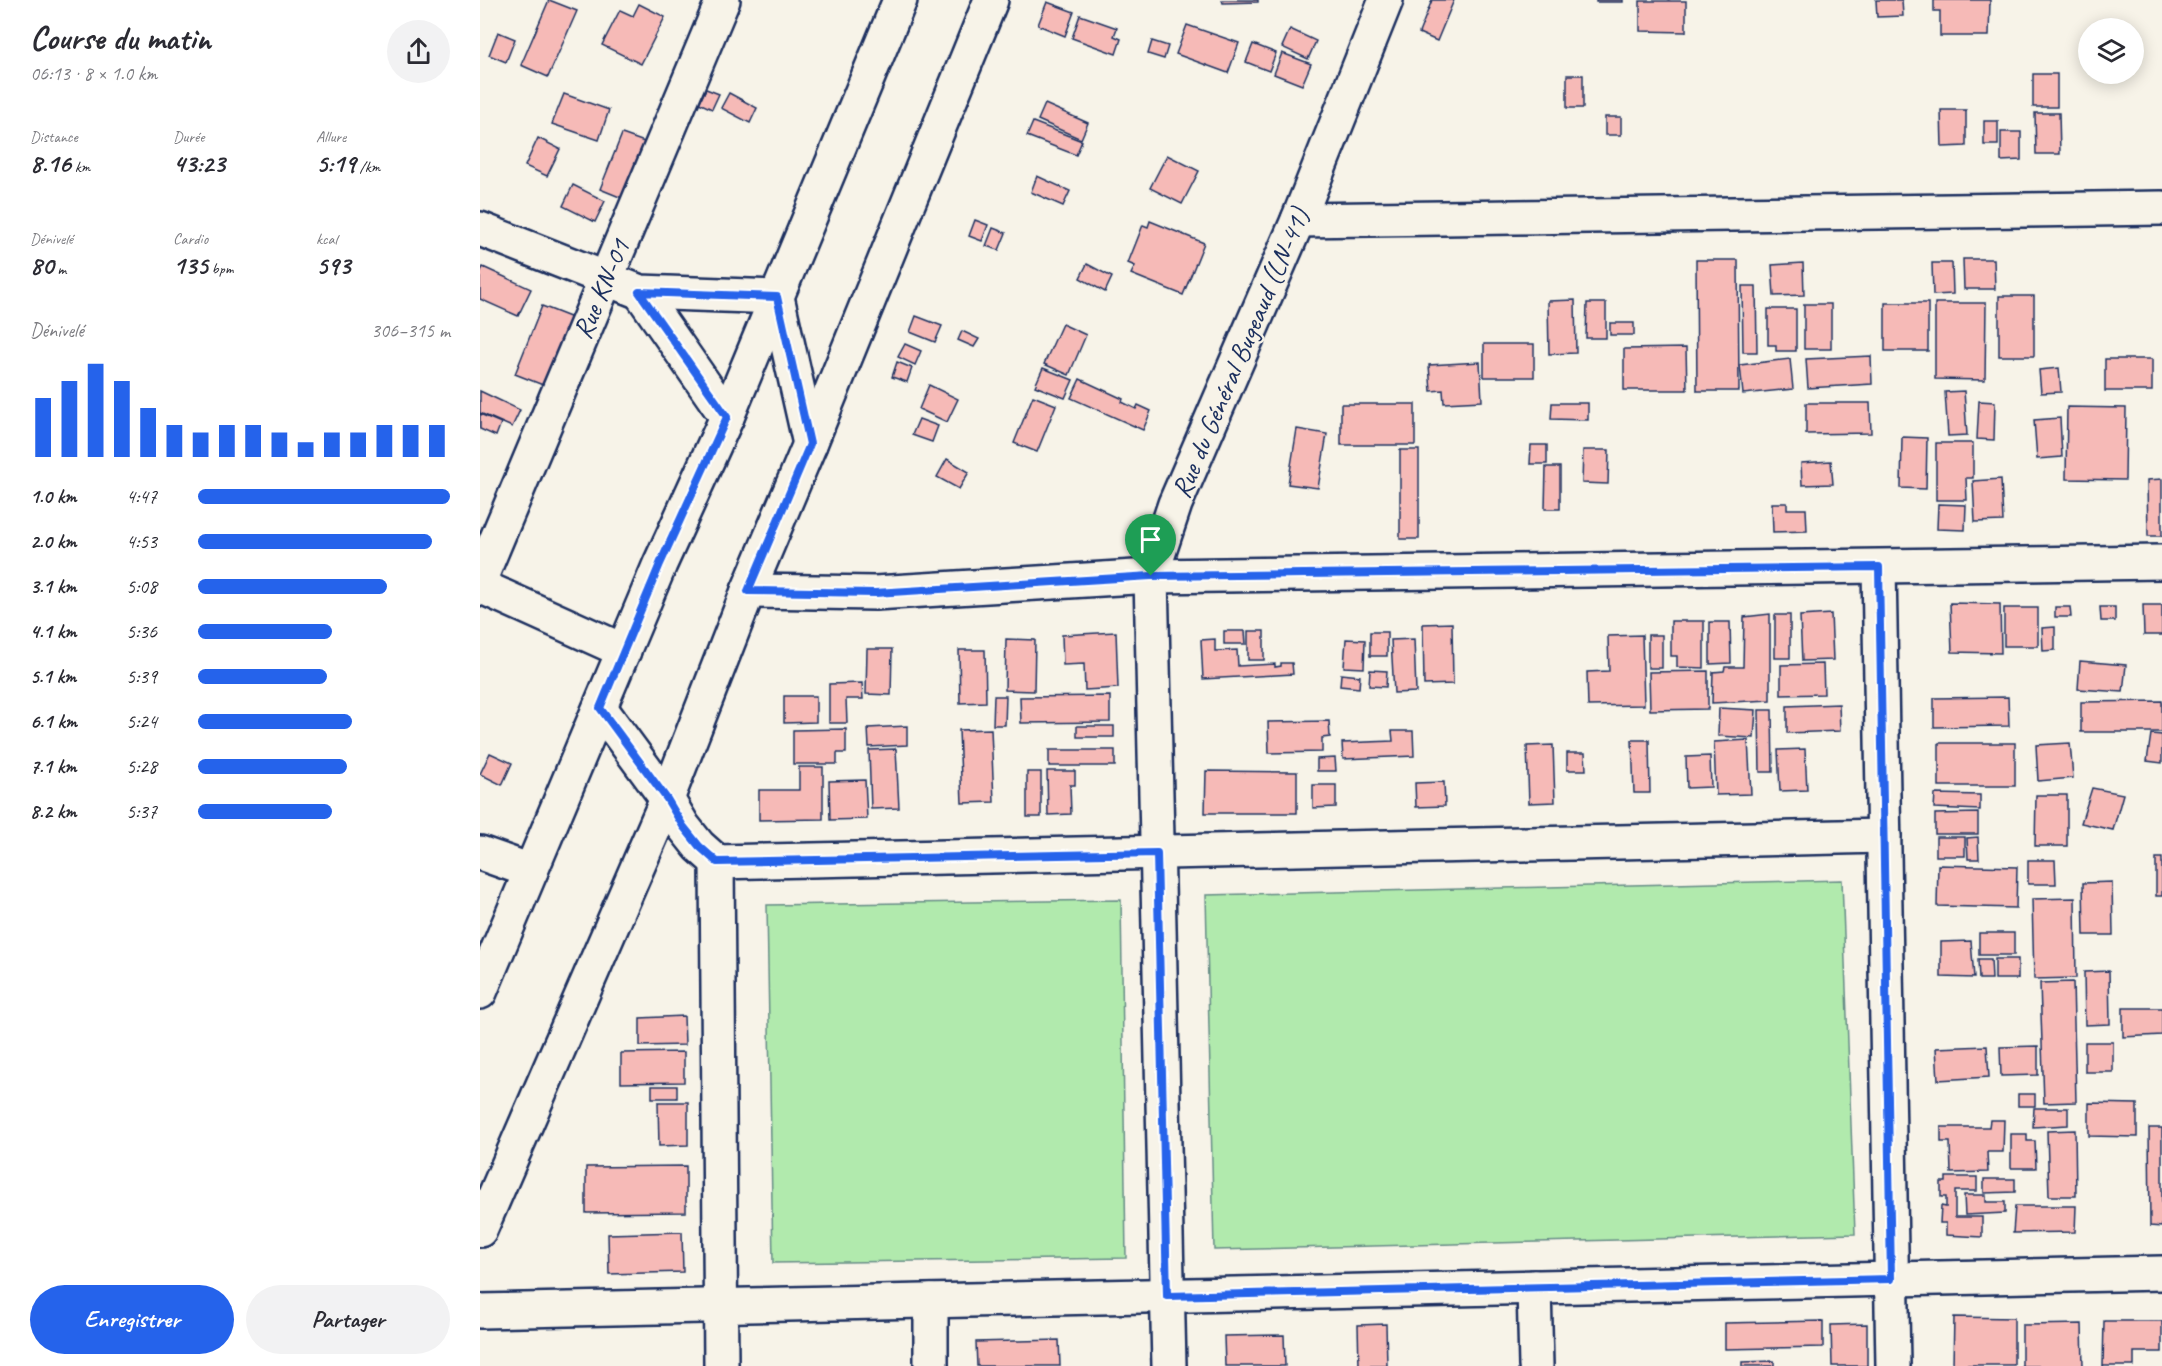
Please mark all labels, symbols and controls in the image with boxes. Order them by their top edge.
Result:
text: Course du matin [30,17,211,59]
map controls [2078,18,2144,84]
button: layers [2078,18,2144,84]
button: share [387,20,450,83]
text: 06:13 · 8 × 1.0 km [30,61,157,86]
text: Distance [30,127,78,147]
text: Durée [173,127,204,147]
text: Allure [316,127,346,147]
text: 8.16 [30,147,71,180]
text: 43:23 [173,147,225,180]
text: 5:19 [316,147,356,180]
text: km [71,157,90,177]
text: /km [356,157,380,177]
street label: Rue du Général Bugeaud (LN-41) [1163,201,1318,503]
text: Dénivelé [30,229,73,249]
text: Cardio [173,229,208,249]
text: kcal [316,229,337,249]
street label: Rue KN-01 [564,233,638,344]
text: 80 [30,249,53,282]
text: 135 [173,249,208,282]
text: 593 [316,249,350,282]
text: m [53,259,66,279]
text: bpm [208,259,234,279]
text: Dénivelé [30,318,84,343]
text: 306–315 m [371,318,450,343]
text: 1.0 km [30,484,77,509]
text: 4:47 [126,484,157,509]
pin [1125,514,1176,576]
icon: arrive [1134,523,1167,556]
text: 2.0 km [30,529,77,554]
text: 4:53 [126,529,157,554]
text: 3.1 km [30,574,77,599]
text: 5:08 [126,574,157,599]
text: 4.1 km [30,619,77,644]
text: 5:36 [126,619,157,644]
text: 5.1 km [30,664,76,689]
text: 5:39 [126,664,157,689]
text: 6.1 km [30,709,77,734]
text: 5:24 [126,709,157,734]
text: 7.1 km [30,754,76,779]
text: 5:28 [126,754,157,779]
text: 8.2 km [30,799,77,824]
text: 5:37 [126,799,157,824]
button: Enregistrer [30,1285,234,1354]
button: Partager [246,1285,450,1354]

